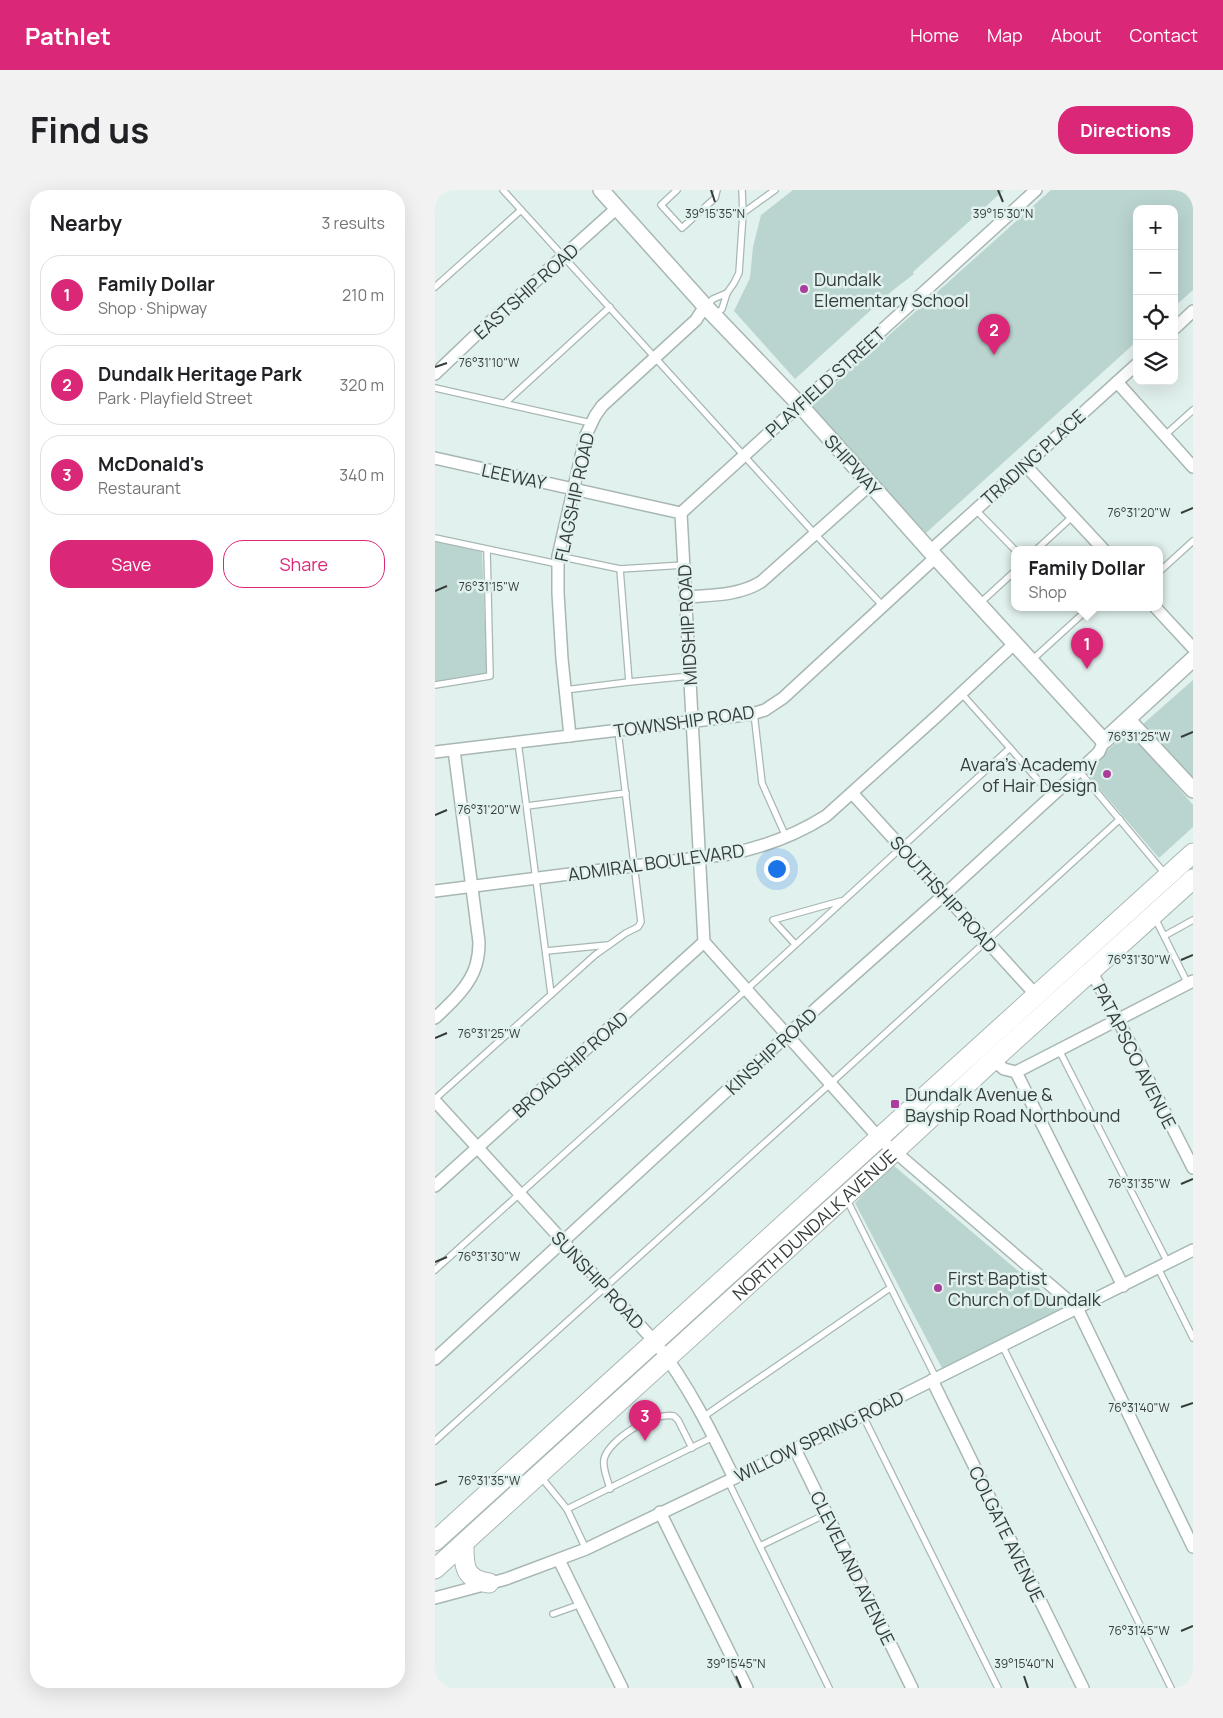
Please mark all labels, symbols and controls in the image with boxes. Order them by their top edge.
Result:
text: Pathlet [25,19,111,52]
text: Home [910,23,959,47]
text: Map [987,23,1023,47]
text: About [1051,23,1101,47]
text: Contact [1129,23,1198,47]
text: Find us [30,106,149,154]
button: Directions [1058,106,1193,154]
text: 39°15'35"N [685,205,745,222]
text: 39°15'30"N [973,205,1033,222]
map controls [1133,205,1178,385]
button: + [1133,205,1178,250]
text: Nearby [50,209,122,237]
text: 3 results [322,212,385,234]
street label: EASTSHIP ROAD [469,238,583,344]
button: − [1133,250,1178,295]
place label: Dundalk Elementary School [814,267,969,312]
text: Family Dollar [98,271,215,297]
marker: Dundalk Elementary School [798,283,810,295]
text: 1 [63,284,71,306]
text: 210 m [342,284,384,306]
button: locate [1133,295,1178,340]
text: Shop · Shipway [98,297,207,319]
pin: 2 [978,314,1010,355]
street label: PLAYFIELD STREET [760,322,890,442]
button: layers [1133,340,1178,385]
text: 76°31'10"W [459,354,520,371]
text: Dundalk Heritage Park [98,361,302,387]
text: 2 [62,374,72,396]
text: 320 m [340,374,384,396]
text: Park · Playfield Street [98,387,253,409]
street label: TRADING PLACE [976,404,1090,510]
street label: SHIPWAY [819,429,887,501]
street label: FLAGSHIP ROAD [549,430,599,564]
text: McDonald's [98,451,204,477]
street label: LEEWAY [479,457,550,495]
text: 3 [62,464,72,486]
text: 340 m [339,464,384,486]
text: Restaurant [98,477,181,499]
text: 76°31'20"W [1108,504,1171,521]
button: Save [50,540,213,588]
button: Share [223,540,385,588]
popup [1011,546,1163,611]
text: Family Dollar [1029,555,1145,581]
street label: MIDSHIP ROAD [672,564,702,686]
text: 76°31'15"W [459,578,520,595]
text: Shop [1029,581,1067,603]
pin: 1 [1071,628,1103,669]
street label: TOWNSHIP ROAD [612,699,756,743]
text: 76°31'25"W [1108,728,1171,745]
place label: Avara's Academy of Hair Design [960,752,1098,797]
marker: Avara's Academy of Hair Design [1101,768,1113,780]
text: 76°31'20"W [458,801,521,818]
street label: SOUTHSHIP ROAD [885,830,1003,958]
street label: ADMIRAL BOULEVARD [566,838,746,886]
your location [764,856,790,882]
text: 76°31'30"W [1108,951,1171,968]
street label: PATAPSCO AVENUE [1088,979,1182,1133]
street label: KINSHIP ROAD [720,1002,822,1100]
street label: BROADSHIP ROAD [507,1006,633,1122]
text: 76°31'25"W [458,1025,521,1042]
place label: Dundalk Avenue & Bayship Road Northbound [905,1082,1121,1127]
marker: Dundalk Avenue & Bayship Road Northbound [889,1098,901,1110]
street label: NORTH DUNDALK AVENUE [727,1144,901,1305]
text: 76°31'35"W [1108,1175,1171,1192]
street label: SUNSHIP ROAD [546,1226,650,1334]
text: 76°31'30"W [458,1248,521,1265]
place label: First Baptist Church of Dundalk [948,1266,1102,1311]
marker: First Baptist Church of Dundalk [932,1282,944,1294]
street label: WILLOW SPRING ROAD [730,1385,908,1487]
text: 76°31'40"W [1108,1399,1171,1416]
pin: 3 [629,1400,661,1441]
street label: COLGATE AVENUE [964,1462,1050,1606]
text: 76°31'35"W [458,1472,521,1489]
street label: CLEVELAND AVENUE [805,1487,901,1649]
text: 76°31'45"W [1108,1622,1170,1639]
text: 39°15'45"N [706,1655,766,1672]
text: 39°15'40"N [994,1655,1054,1672]

